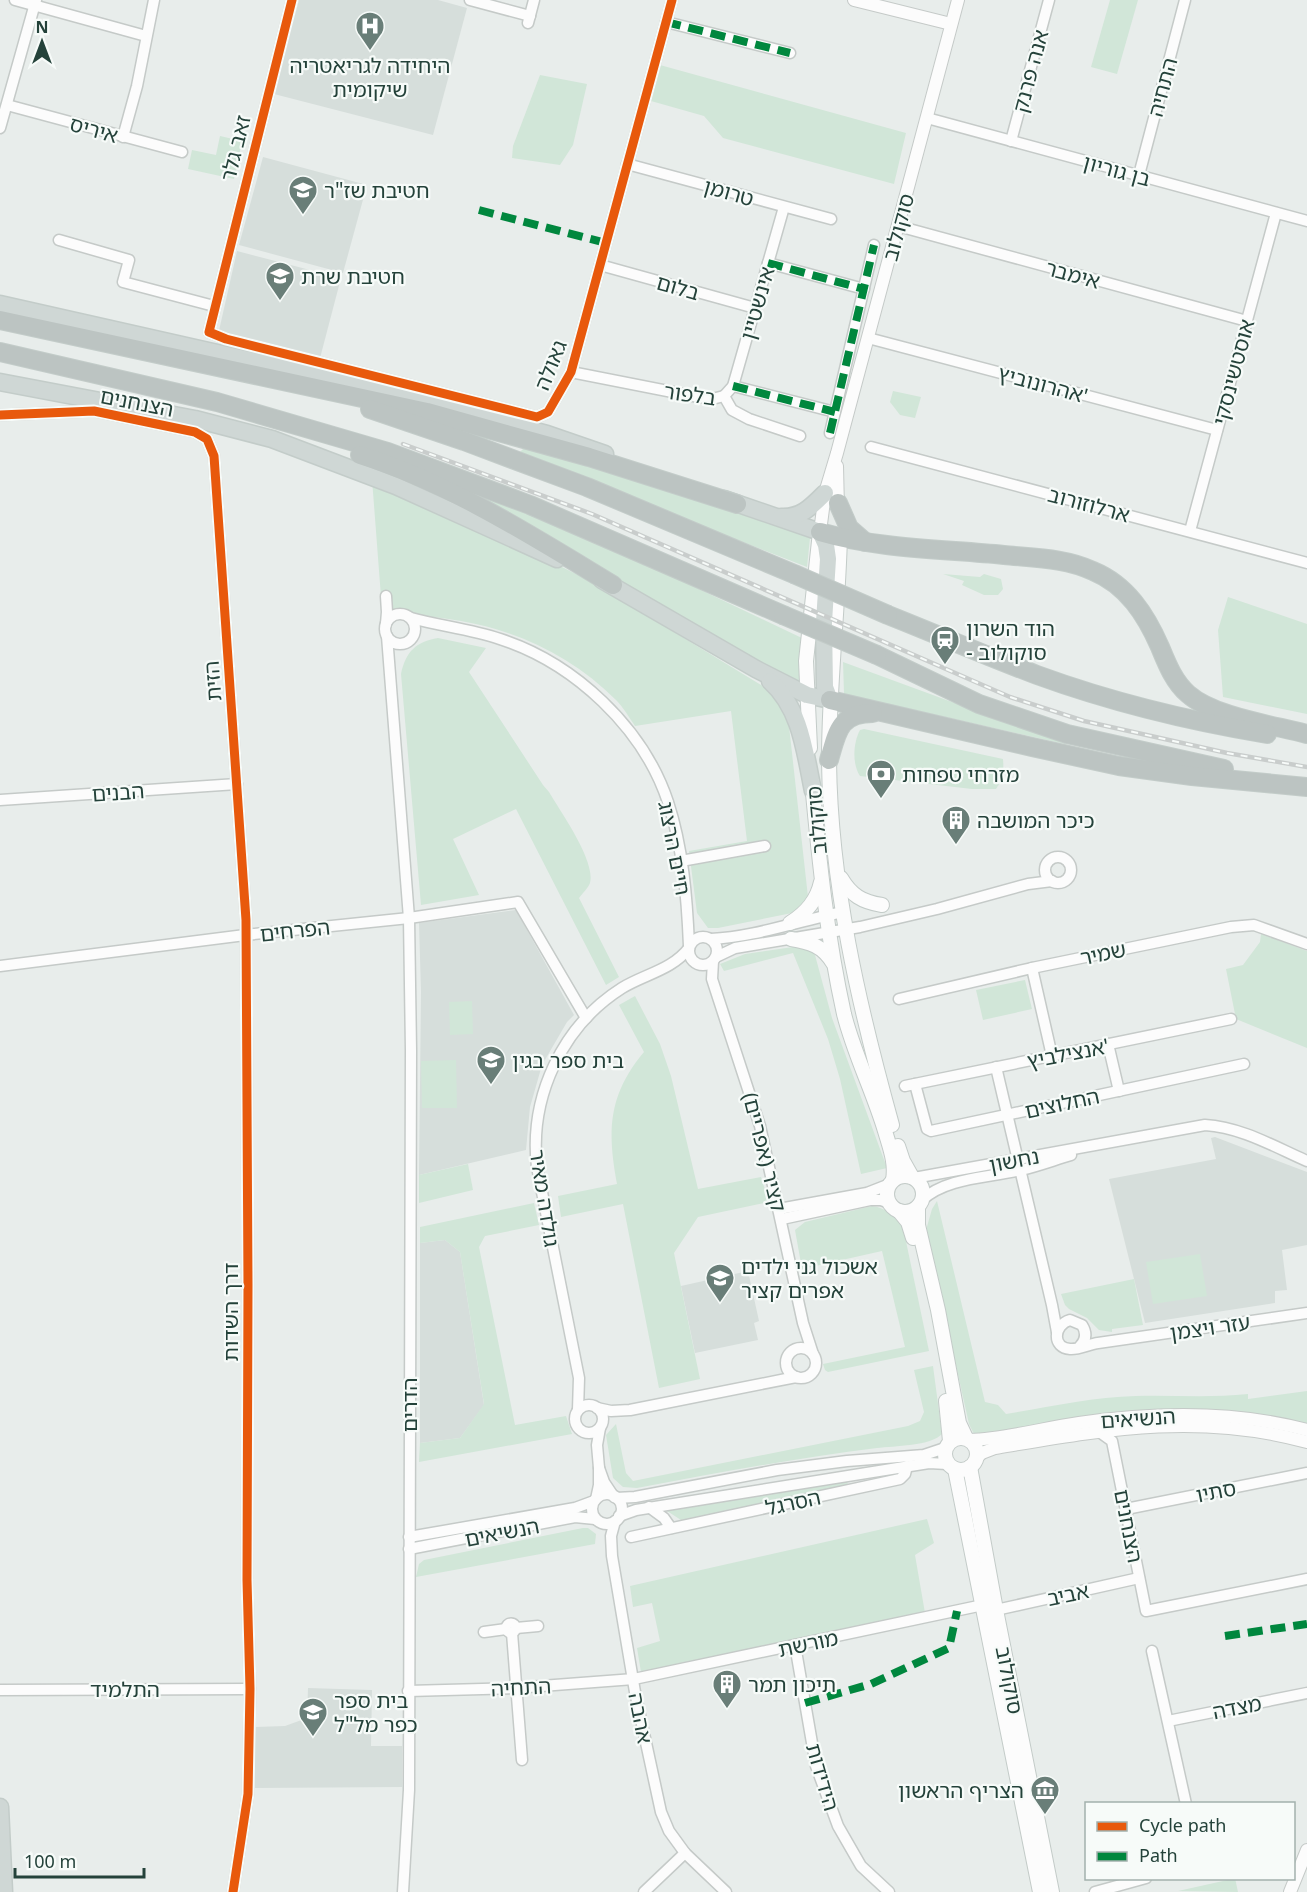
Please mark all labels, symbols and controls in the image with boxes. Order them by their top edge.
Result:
hospital icon: היחידה לגריאטריה שיקומית [354,10,386,52]
north arrow [12,12,72,72]
text: N [35,16,49,38]
street label: אנה פרנק [1006,27,1054,115]
place label: היחידה לגריאטריה שיקומית [289,51,451,103]
street label: התחיה [1141,54,1183,120]
street label: איריס [67,109,121,149]
street label: זאב גלר [213,112,257,184]
street label: בן גוריון [1080,148,1154,192]
street label: טרומן [701,171,757,213]
school or university icon: חטיבת שז"ר [287,174,319,216]
place label: חטיבת שז"ר [324,176,430,204]
street label: סוקולוב [876,190,920,264]
street label: אימבר [1043,253,1103,295]
school or university icon: חטיבת שרת [264,260,296,302]
place label: חטיבת שרת [301,262,405,290]
street label: אינשטיין [733,263,781,343]
street label: בלום [653,268,703,306]
street label: אוסטשינסקי [1205,316,1261,428]
street label: גאולה [527,336,573,394]
street label: אהרונוביץ' [995,359,1091,409]
street label: בלפור [662,376,718,412]
street label: הצנחנים [98,381,176,423]
street label: ארלוזורוב [1045,480,1133,528]
place label: הוד השרון - סוקולוב [966,614,1055,666]
station icon: הוד השרון - סוקולוב [929,624,961,666]
street label: הזית [197,660,227,702]
bank icon: מזרחי טפחות [865,758,897,800]
place label: מזרחי טפחות [902,760,1020,788]
street label: הבנים [91,776,145,808]
street label: סוקולוב [799,785,833,855]
street label: חיים הרצוג [652,798,698,898]
building icon: כיכר המושבה [940,804,972,846]
place label: כיכר המושבה [977,806,1094,834]
street label: הפרחים [258,912,332,948]
street label: שמיר [1078,935,1128,971]
street label: אנצילביץ' [1025,1031,1111,1075]
school or university icon: בית ספר בגין [475,1044,507,1086]
place label: בית ספר בגין [512,1046,624,1074]
street label: החלוצים [1022,1081,1102,1125]
street label: קציר (אפריים) [737,1090,793,1214]
street label: נחשון [987,1141,1041,1179]
street label: גולדה מאיר [523,1147,567,1249]
place label: אשכול גני ילדים אפרים קציר [741,1252,878,1304]
school or university icon: אשכול גני ילדים אפרים קציר [704,1262,736,1304]
street label: דרך השדות [216,1263,244,1361]
street label: עזר ויצמן [1168,1308,1252,1346]
street label: הדרים [395,1378,423,1432]
street label: הנשיאים [1099,1401,1177,1435]
street label: סתיו [1194,1473,1238,1509]
street label: הסרגל [763,1482,823,1522]
street label: הצנחנים [1108,1487,1150,1565]
street label: הנשיאים [462,1511,542,1553]
street label: אביב [1044,1576,1092,1612]
street label: מורשת [775,1623,841,1663]
street label: סוקולוב [990,1644,1030,1716]
building icon: תיכון תמר [711,1668,743,1710]
place label: תיכון תמר [748,1670,836,1698]
street label: התחיה [490,1671,552,1703]
street label: התלמיד [90,1675,160,1703]
place label: בית ספר כפר מל"ל [334,1686,418,1738]
street label: מצדה [1210,1689,1264,1725]
street label: אהבה [622,1690,660,1746]
school or university icon: בית ספר כפר מל"ל [297,1696,329,1738]
street label: הידידות [800,1740,846,1814]
museum icon: הצריף הראשון [1029,1774,1061,1816]
place label: הצריף הראשון [898,1776,1024,1804]
legend [1085,1802,1295,1880]
text: Cycle path [1139,1813,1226,1837]
scale bar [15,1841,144,1879]
text: Path [1139,1843,1178,1867]
text: 100 m [24,1849,76,1873]

